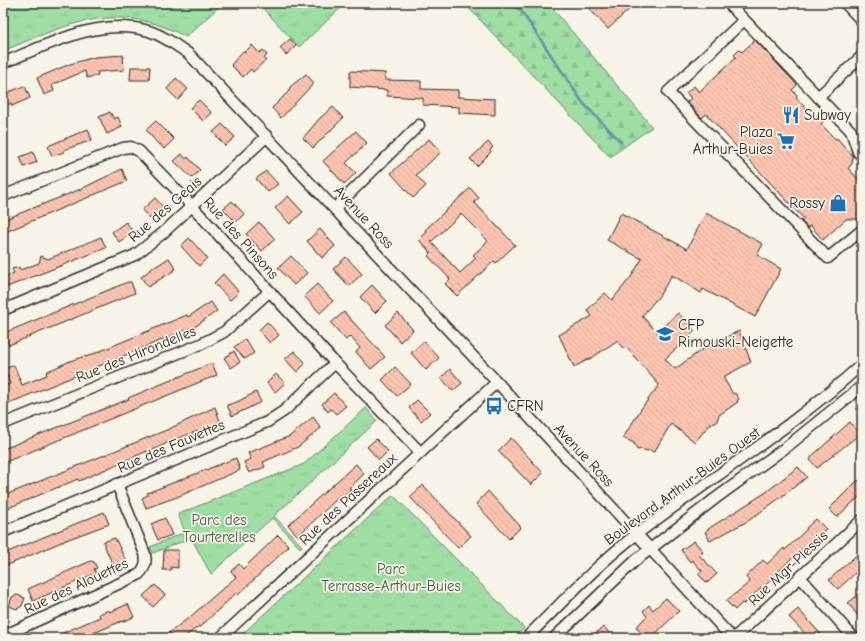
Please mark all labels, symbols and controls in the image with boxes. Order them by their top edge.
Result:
restaurant icon: Subway [781,105,801,125]
place label: Subway [804,106,851,124]
place label: Plaza Arthur-Buies [693,123,773,158]
supermarket icon: Plaza Arthur-Buies [776,131,796,151]
street label: Rue des Geais [125,172,205,246]
street label: Avenue Ross [330,182,398,252]
street label: Rue des Pinsons [199,193,283,283]
shop icon: Rossy [828,193,848,213]
place label: Rossy [789,194,825,212]
place label: CFP Rimouski-Neigette [678,316,794,351]
street label: Rue des Hirondelles [73,322,199,386]
school or university icon: CFP Rimouski-Neigette [655,324,675,344]
bus stop icon: CFRN [484,396,504,416]
place label: CFRN [507,397,544,415]
street label: Rue des Fauvettes [115,415,227,477]
street label: Avenue Ross [550,420,618,490]
street label: Boulevard Arthur-Buies Ouest [600,423,764,549]
street label: Rue des Passereaux [295,448,401,549]
park label: Parc des Tourterelles [183,511,255,546]
street label: Rue Mgr-Plessis [744,527,832,609]
street label: Rue des Alouettes [21,554,131,618]
park label: Parc Terrasse-Arthur-Buies [321,560,461,595]

